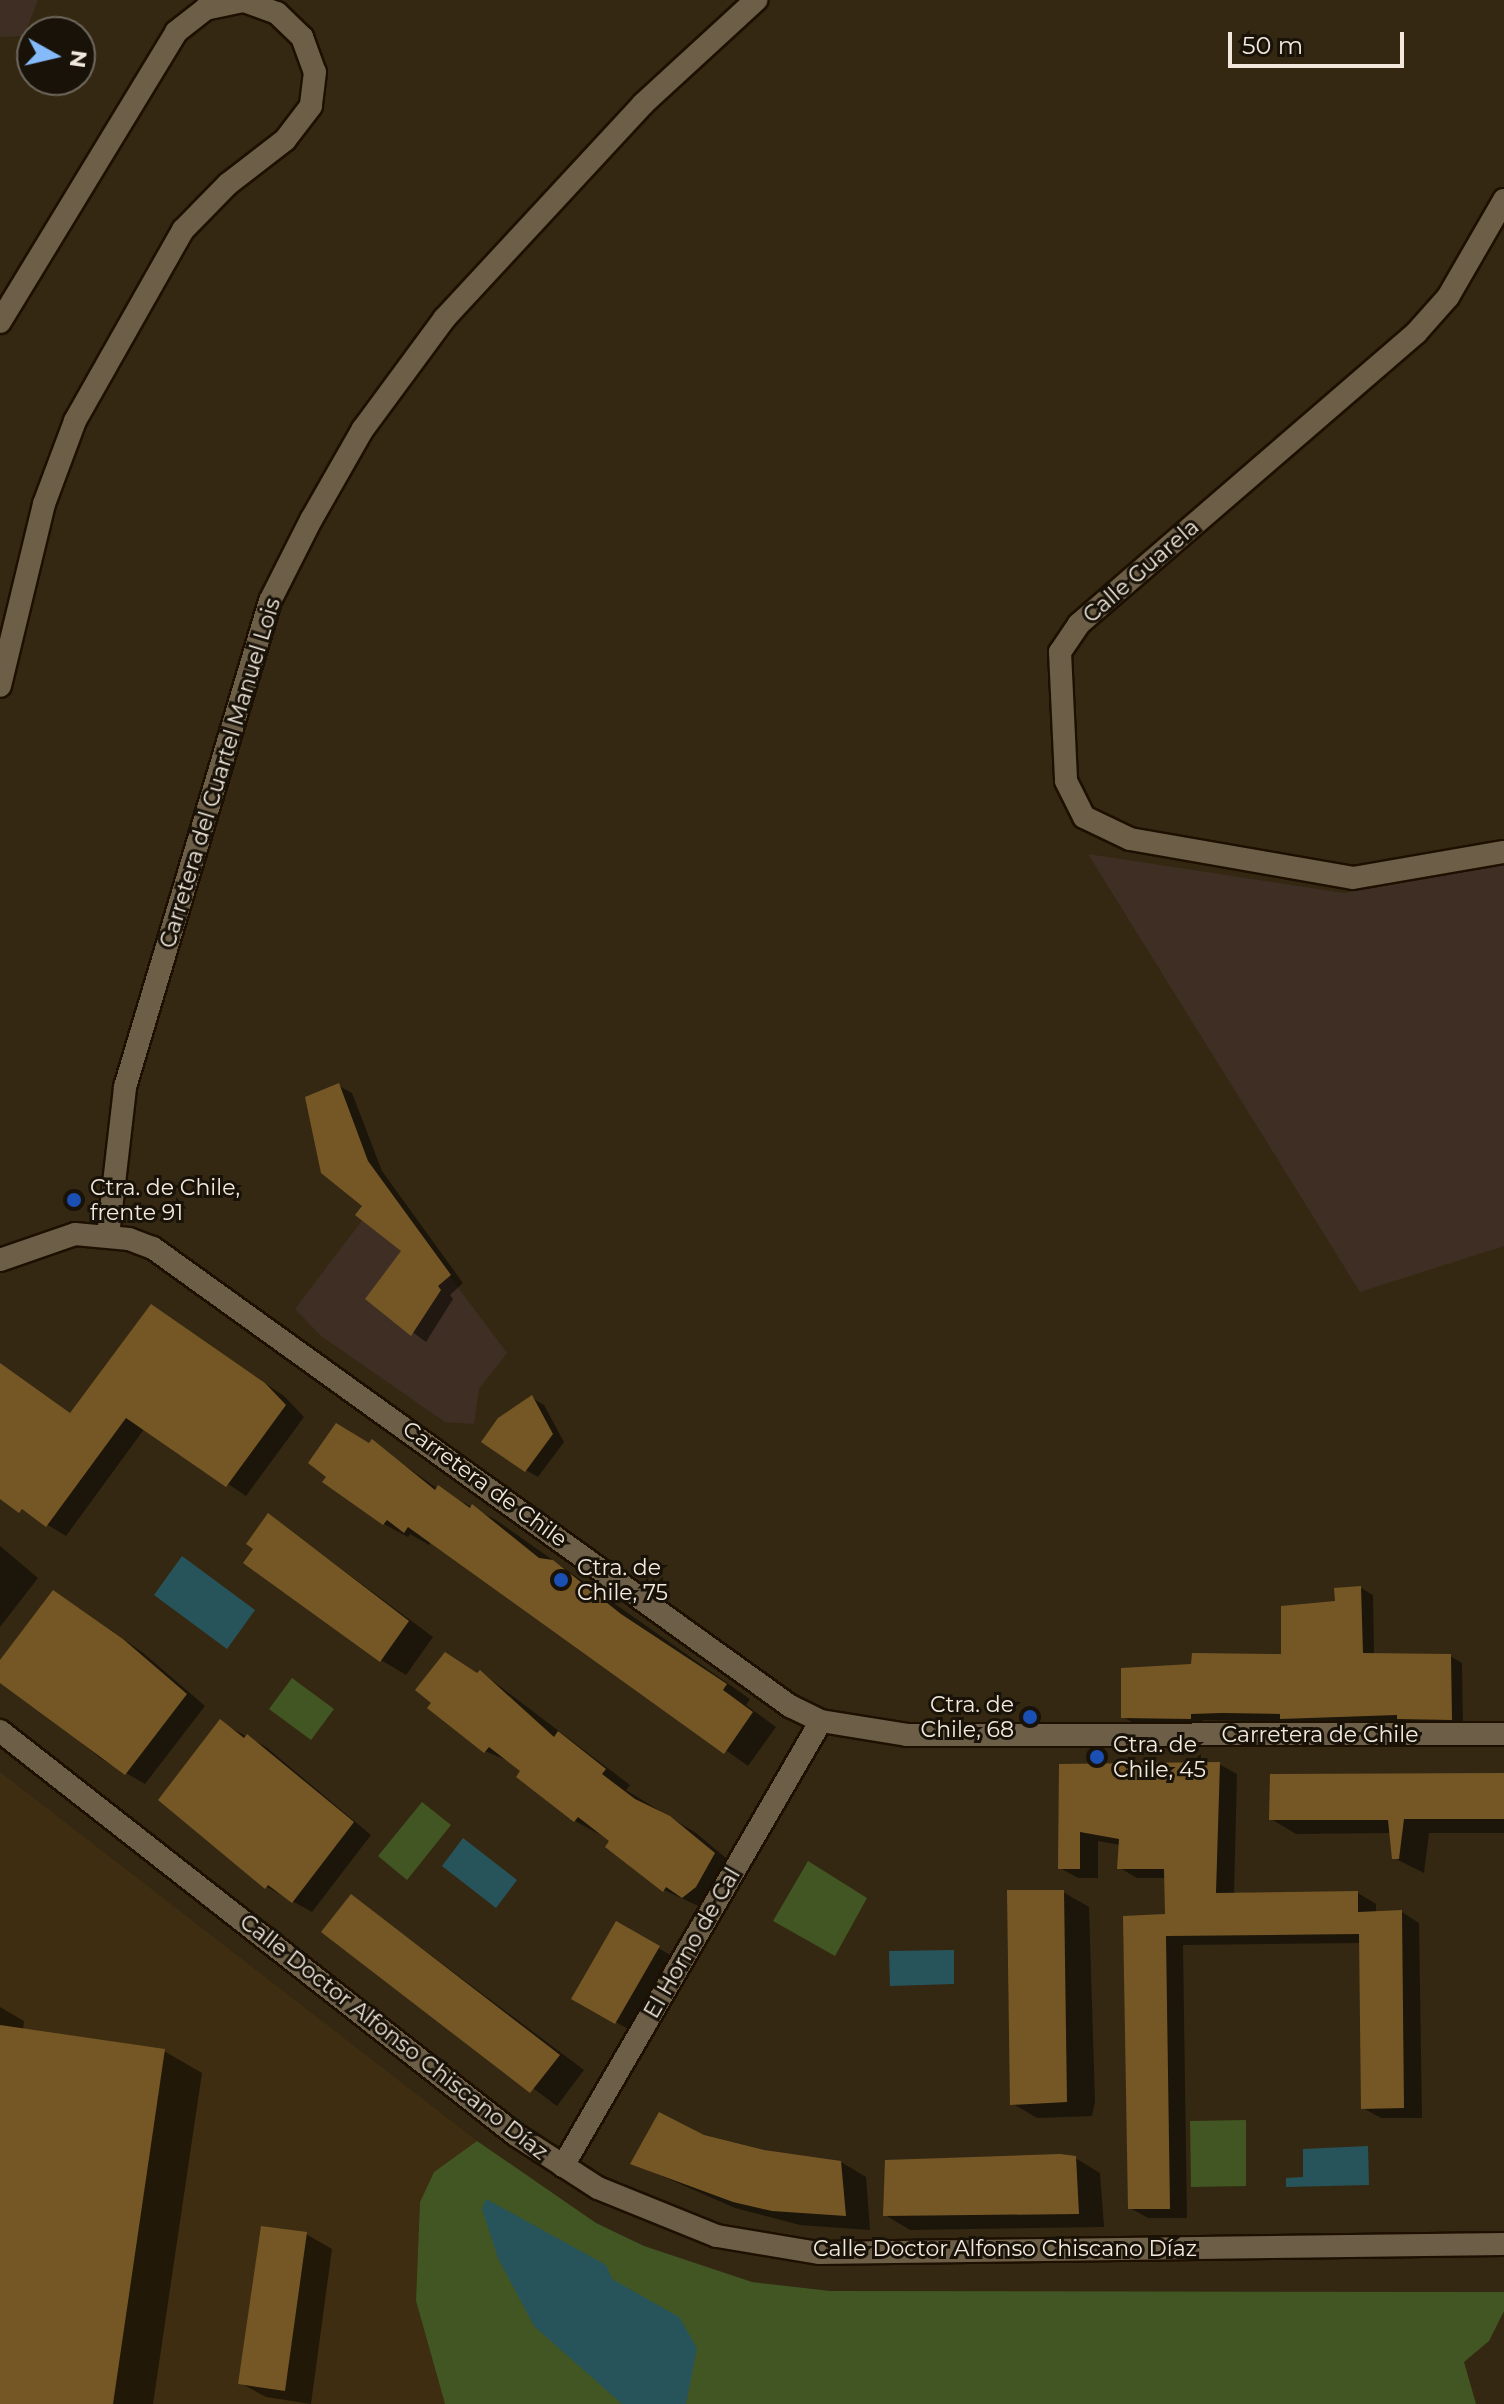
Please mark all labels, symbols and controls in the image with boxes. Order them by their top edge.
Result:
north arrow [16,16,96,96]
scale bar [1232,16,1408,66]
text: 50 m [1242,31,1303,60]
text: N [64,48,93,70]
street label: Calle Guarela [1078,514,1204,628]
street label: Carretera del Cuartel Manuel Lois [154,595,286,951]
place label: Ctra. de Chile, frente 91 [90,1174,240,1226]
marker: Ctra. de Chile, frente 91 [65,1191,83,1209]
street label: Carretera de Chile [398,1415,572,1553]
place label: Ctra. de Chile, 75 [577,1554,668,1606]
marker: Ctra. de Chile, 75 [552,1571,570,1589]
place label: Ctra. de Chile, 68 [921,1691,1014,1742]
marker: Ctra. de Chile, 68 [1021,1708,1039,1726]
street label: Carretera de Chile [1222,1722,1418,1748]
place label: Ctra. de Chile, 45 [1113,1731,1206,1782]
marker: Ctra. de Chile, 45 [1088,1748,1106,1766]
street label: El Horno de Cal [638,1863,746,2023]
street label: Calle Doctor Alfonso Chiscano Díaz [235,1908,553,2166]
street label: Calle Doctor Alfonso Chiscano Díaz [813,2236,1197,2262]

